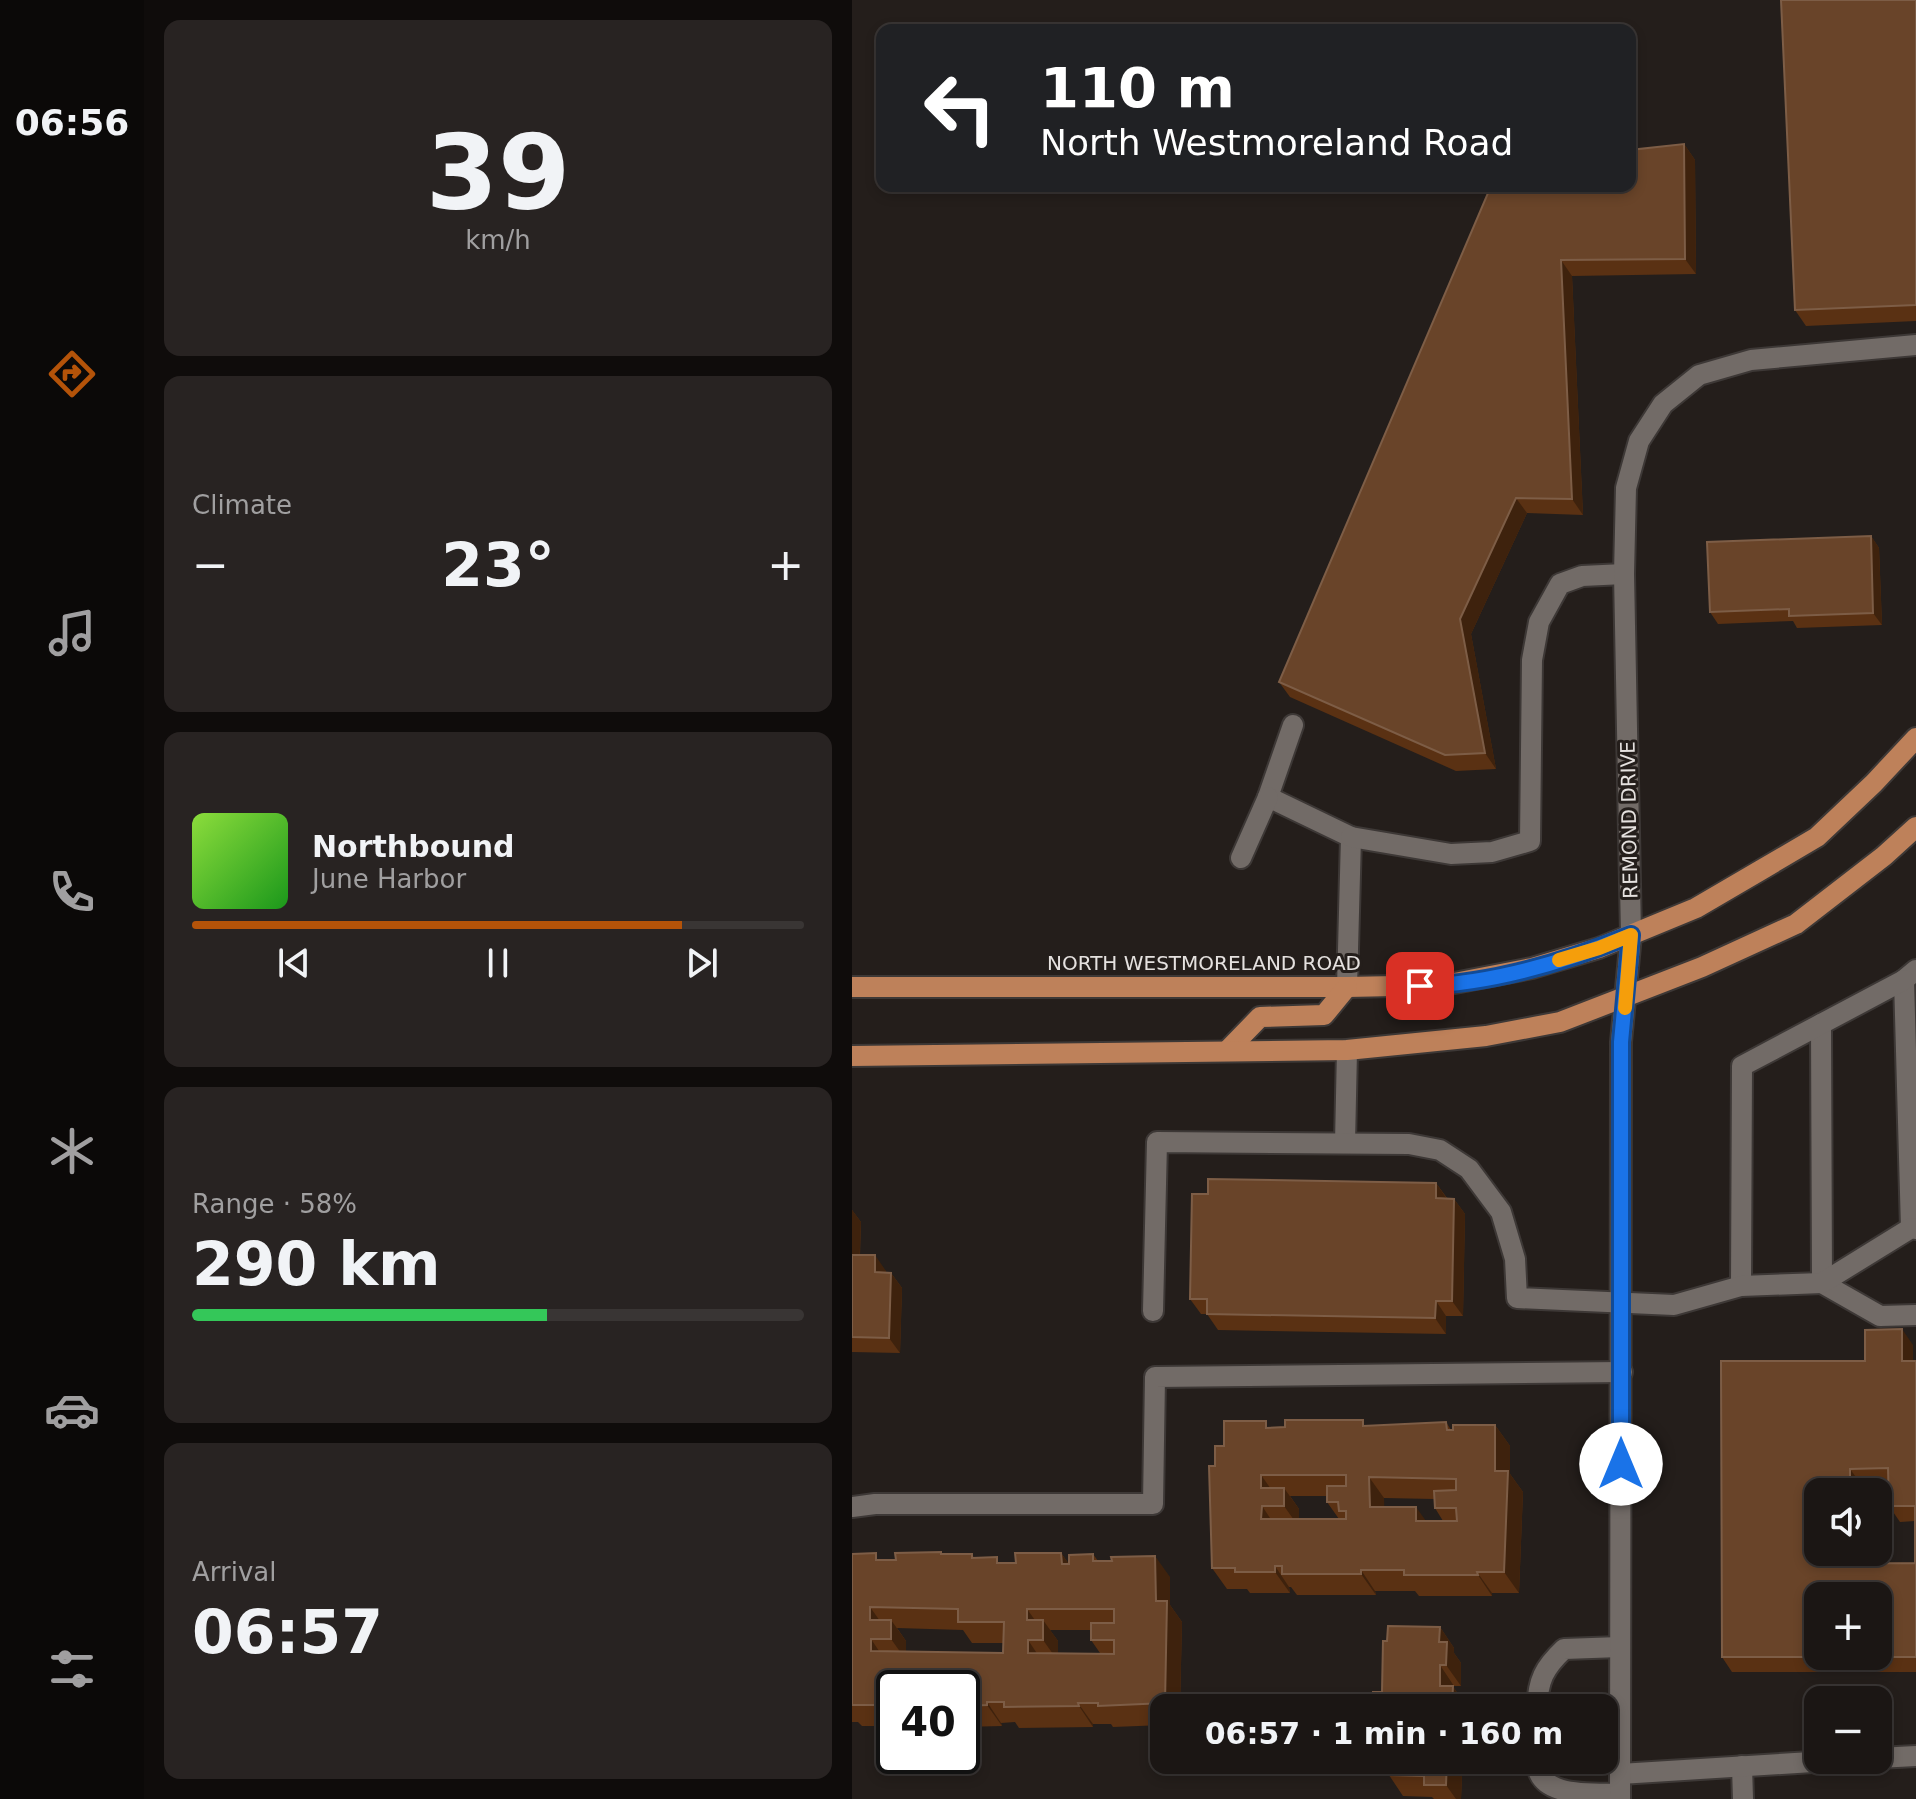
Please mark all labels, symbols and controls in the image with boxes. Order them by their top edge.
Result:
text: 110 m [1040,55,1235,120]
icon: left [908,56,1012,160]
text: 06:56 [15,102,129,143]
text: 39 [426,112,570,234]
text: North Westmoreland Road [1040,122,1513,163]
text: km/h [465,225,531,255]
icon: directions [44,346,100,402]
text: Climate [192,490,292,520]
text: 23° [441,530,555,600]
text: − [192,539,229,590]
text: + [767,539,804,590]
icon: music [44,605,100,661]
street label: REMOND DRIVE [1616,741,1642,899]
text: Northbound [312,829,515,864]
icon: phone [44,864,100,920]
text: June Harbor [312,864,466,894]
icon: previous [272,941,316,985]
icon: pause [476,941,520,985]
icon: next [680,941,724,985]
street label: NORTH WESTMORELAND ROAD [1047,951,1361,975]
pin [1386,952,1454,1020]
icon: arrive [1398,964,1442,1008]
icon: climate [44,1123,100,1179]
text: Range · 58% [192,1189,357,1219]
text: 290 km [192,1229,441,1299]
icon: car [44,1382,100,1438]
position arrow [1579,1422,1663,1506]
map controls [1804,1478,1892,1774]
button: sound [1804,1478,1892,1566]
text: Arrival [192,1557,276,1587]
button: + [1804,1582,1892,1670]
text: 06:57 [192,1597,383,1667]
icon: filters [44,1641,100,1697]
speed limit sign: 40 [876,1670,980,1774]
button: − [1804,1686,1892,1774]
text: 06:57 · 1 min · 160 m [1205,1716,1563,1751]

